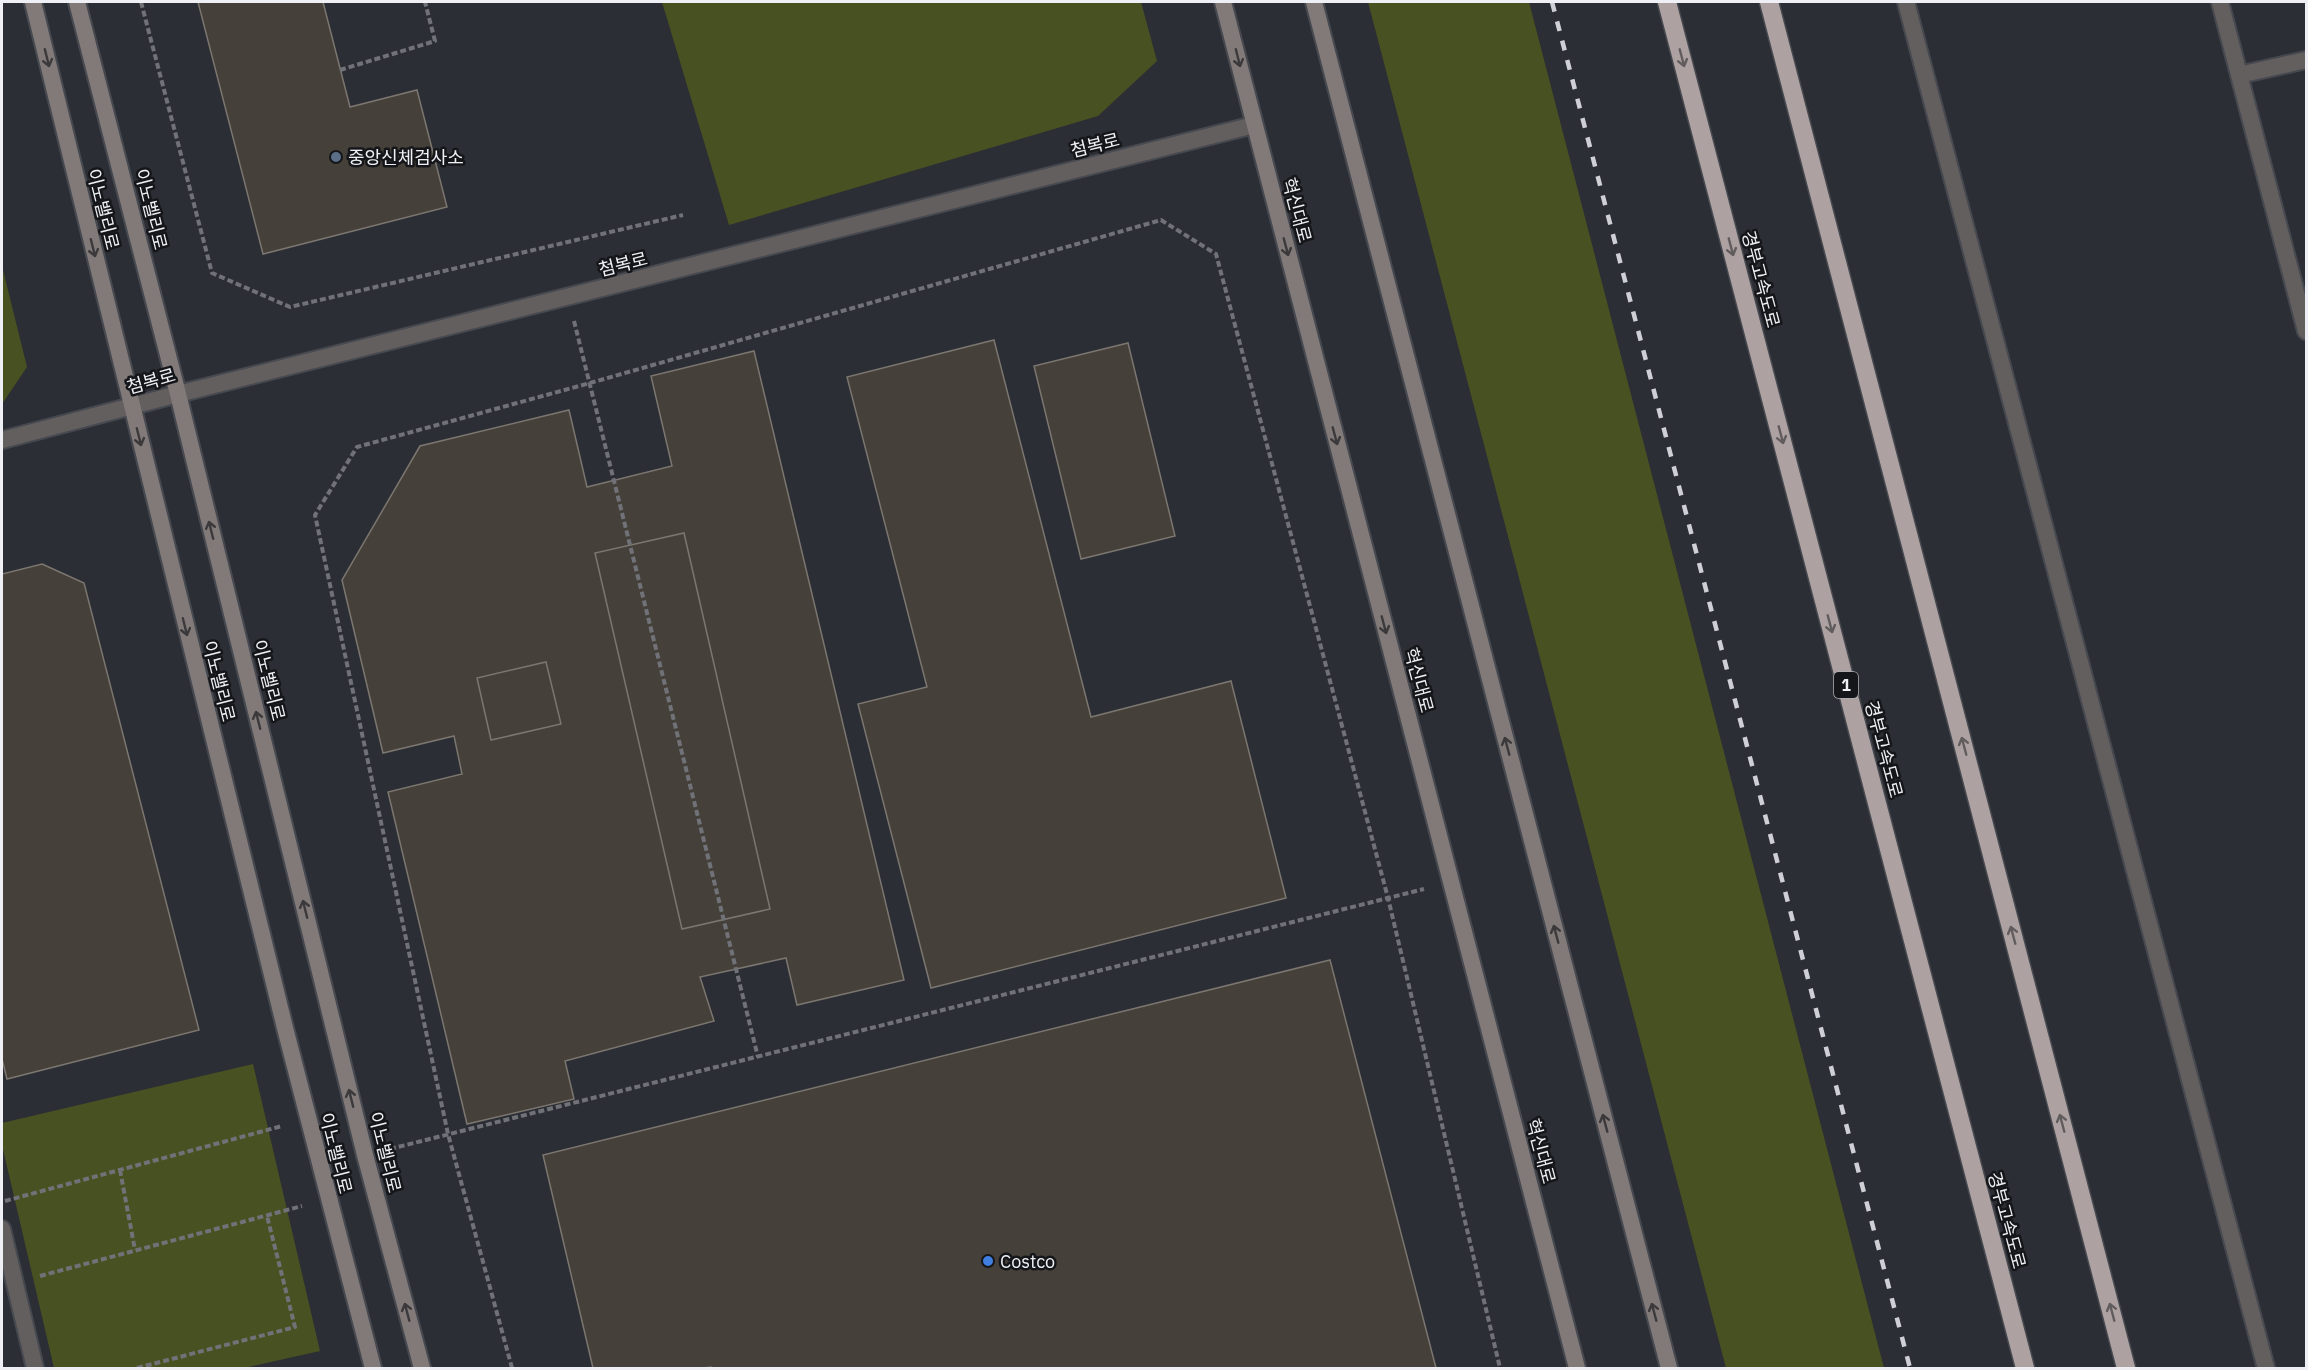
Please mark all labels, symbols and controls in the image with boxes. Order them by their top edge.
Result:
one-way arrow [1232,48,1244,67]
one-way arrow [1677,48,1688,67]
one-way arrow [41,49,53,68]
street label: 첨복로 [1068,128,1122,162]
place label: 중앙신체검사소 [348,146,464,169]
marker: 중앙신체검사소 [329,150,343,164]
street label: 이노밸리로 [82,166,124,252]
street label: 이노벨리로 [130,166,172,252]
street label: 혁신대로 [1277,175,1317,245]
street label: 경부고속도로 [1737,228,1785,330]
one-way arrow [1281,237,1293,256]
one-way arrow [1726,237,1738,256]
one-way arrow [87,238,99,257]
street label: 첨복로 [596,247,650,281]
street label: 첨복로 [124,363,178,399]
one-way arrow [1330,426,1342,445]
one-way arrow [1775,426,1787,445]
one-way arrow [133,428,145,447]
one-way arrow [205,521,217,540]
one-way arrow [1825,614,1836,633]
one-way arrow [1379,615,1390,634]
one-way arrow [180,617,192,636]
street label: 이노벨리로 [248,637,290,723]
street label: 이노밸리로 [198,638,240,724]
street label: 혁신대로 [1399,645,1439,715]
road number: 1 [1834,672,1858,698]
street label: 경부고속도로 [1860,698,1908,800]
one-way arrow [252,711,264,730]
one-way arrow [1501,737,1512,756]
one-way arrow [1957,737,1969,756]
one-way arrow [298,900,310,919]
one-way arrow [1550,925,1561,944]
one-way arrow [2007,925,2018,944]
one-way arrow [345,1089,357,1108]
street label: 이노벨리로 [364,1109,406,1195]
street label: 이노밸리로 [315,1110,357,1196]
one-way arrow [1599,1114,1610,1133]
one-way arrow [2056,1114,2068,1133]
street label: 혁신대로 [1521,1116,1561,1186]
street label: 경부고속도로 [1983,1169,2031,1271]
place label: Costco [1000,1250,1055,1273]
marker: Costco [981,1254,995,1268]
one-way arrow [401,1303,412,1322]
one-way arrow [1648,1303,1659,1322]
one-way arrow [2105,1303,2117,1322]

